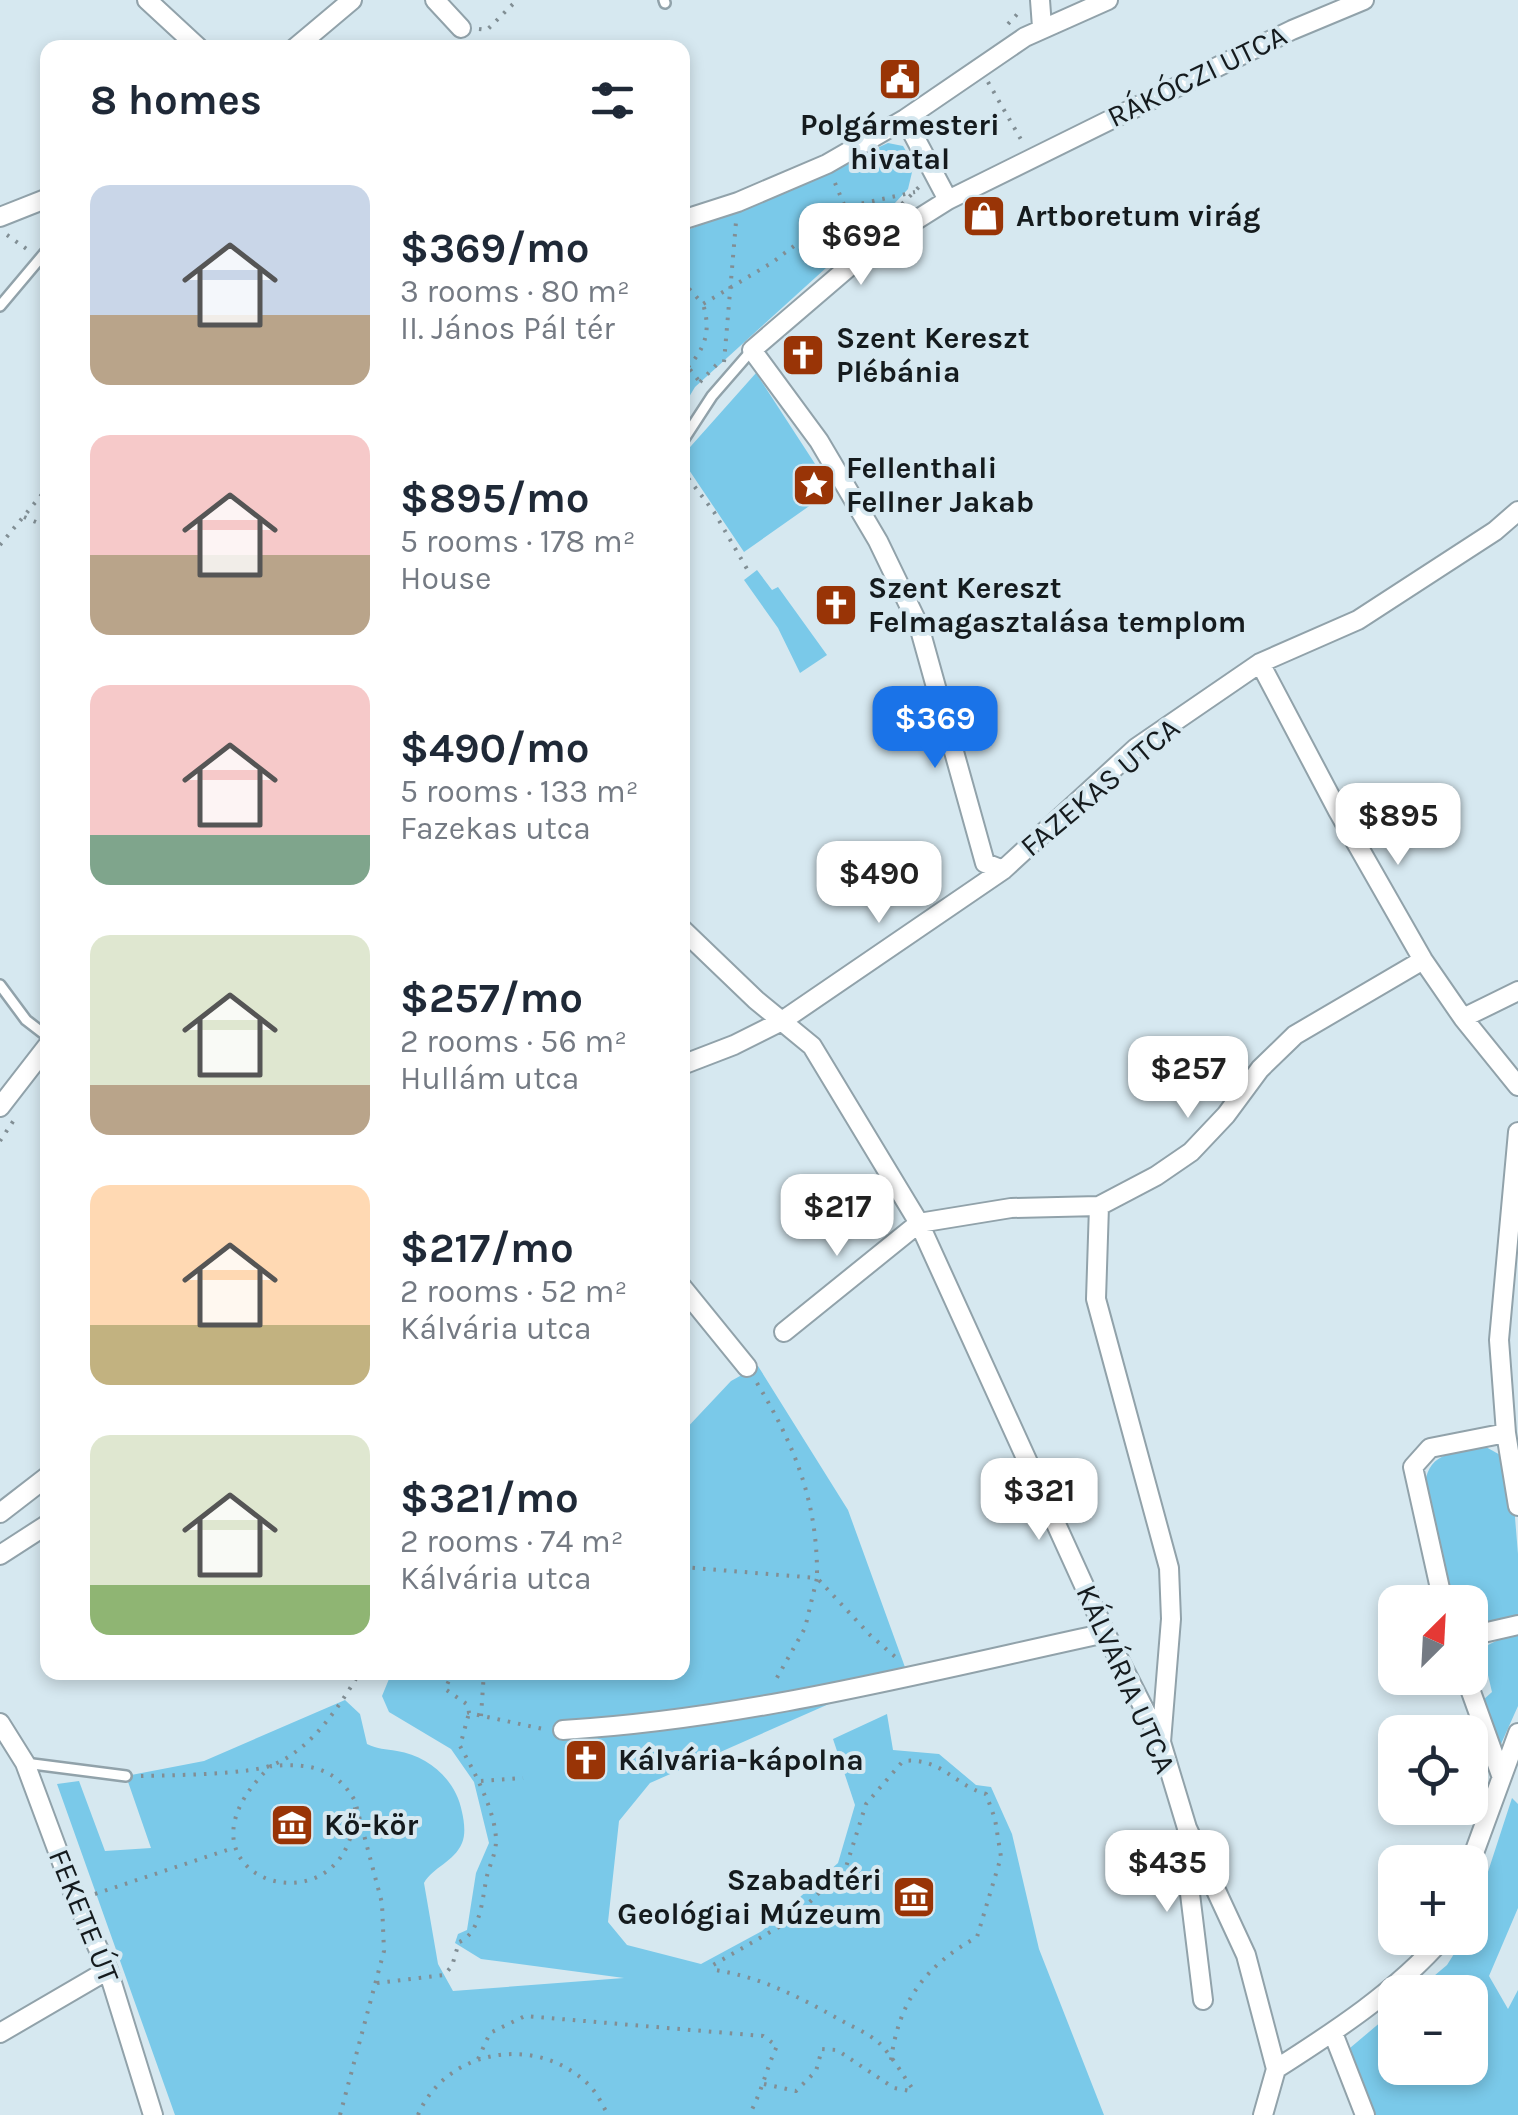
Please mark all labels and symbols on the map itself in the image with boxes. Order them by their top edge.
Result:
street label: RÁKÓCZI UTCA [1101,17,1293,135]
public building icon: Polgármesteri hivatal [877,56,923,102]
place label: Polgármesteri hivatal [800,107,1000,177]
shop icon: Artboretum virág [961,193,1007,239]
place label: Artboretum virág [1016,198,1260,234]
pin: $692 [802,203,920,288]
place label: Szent Kereszt Plébánia [836,320,1030,390]
church icon: Szent Kereszt Plébánia [780,332,826,378]
place label: Fellenthali Fellner Jakab [846,450,1034,520]
place icon: Fellenthali Fellner Jakab [791,462,837,508]
place label: Szent Kereszt Felmagasztalása templom [868,570,1246,640]
church icon: Szent Kereszt Felmagasztalása templom [813,582,859,628]
pin: $369 [876,686,994,771]
street label: FAZEKAS UTCA [1013,710,1187,864]
pin: $895 [1339,783,1457,868]
pin: $490 [820,841,938,926]
pin: $257 [1129,1036,1247,1121]
pin: $217 [778,1174,896,1259]
pin: $321 [980,1458,1098,1543]
street label: KÁLVÁRIA UTCA [1068,1579,1184,1779]
north arrow [1378,1585,1488,1695]
church icon: Kálvária-kápolna [563,1737,609,1783]
place label: Kálvária-kápolna [618,1742,864,1778]
museum icon: Kő-kör [269,1802,315,1848]
place label: Kő-kör [324,1807,419,1843]
pin: $435 [1108,1830,1226,1915]
street label: FEKETE ÚT [41,1844,127,1988]
place label: Szabadtéri Geológiai Múzeum [617,1862,882,1932]
museum icon: Szabadtéri Geológiai Múzeum [891,1874,937,1920]

